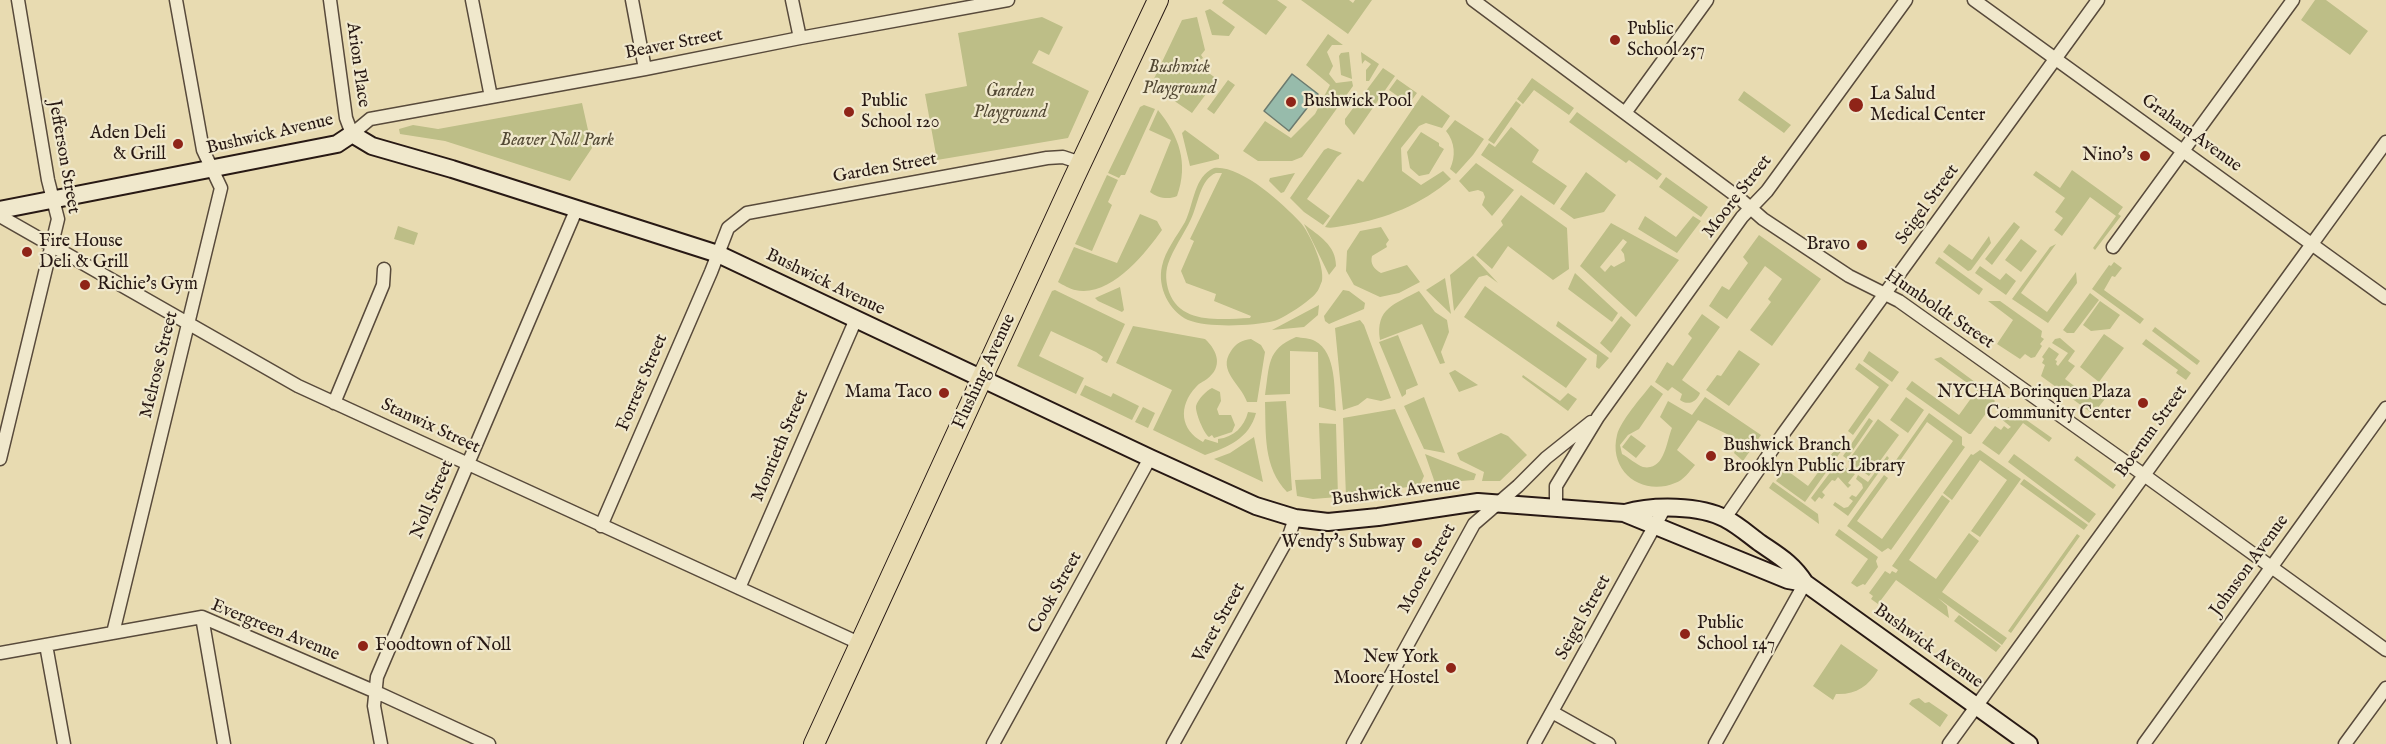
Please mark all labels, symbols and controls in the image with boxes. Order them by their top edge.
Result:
place label: Public School 257 [1627,19,1705,62]
street label: Arion Place [340,21,374,109]
street label: Beaver Street [623,25,725,65]
marker: Public School 257 [1608,33,1622,47]
park label: Bushwick Playground [1142,57,1216,100]
park label: Garden Playground [973,81,1047,124]
place label: La Salud Medical Center [1870,84,1985,127]
street label: Graham Avenue [2137,90,2245,178]
place label: Public School 120 [861,91,940,134]
place label: Bushwick Pool [1303,91,1412,113]
marker: Bushwick Pool [1284,95,1298,109]
marker: La Salud Medical Center [1847,96,1865,114]
street label: Jefferson Street [42,99,84,215]
marker: Public School 120 [842,105,856,119]
street label: Bushwick Avenue [204,110,336,160]
place label: Aden Deli & Grill [90,123,166,166]
park label: Beaver Noll Park [500,130,614,152]
marker: Aden Deli & Grill [171,137,185,151]
place label: Nino's [2082,145,2133,167]
street label: Garden Street [832,149,938,189]
marker: Nino's [2138,149,2152,163]
street label: Moore Street [1699,151,1777,243]
street label: Seigel Street [1892,161,1964,249]
place label: Fire House Deli & Grill [39,231,128,274]
place label: Bravo [1806,234,1850,256]
marker: Bravo [1855,238,1869,252]
marker: Fire House Deli & Grill [20,245,34,259]
street label: Bushwick Avenue [762,245,888,321]
street label: Humboldt Street [1880,266,1998,354]
place label: Richie's Gym [97,274,198,296]
marker: Richie's Gym [78,278,92,292]
street label: Melrose Street [136,309,184,421]
street label: Flushing Avenue [949,311,1021,433]
street label: Forrest Street [613,331,673,435]
place label: Mama Taco [845,382,932,404]
place label: NYCHA Borinquen Plaza Community Center [1937,382,2131,424]
street label: Boerum Street [2111,382,2193,482]
marker: Mama Taco [937,386,951,400]
street label: Montieth Street [748,387,814,505]
street label: Stanwix Street [377,395,483,459]
marker: NYCHA Borinquen Plaza Community Center [2136,396,2150,410]
place label: Bushwick Branch Brooklyn Public Library [1723,435,1905,478]
marker: Bushwick Branch Brooklyn Public Library [1704,449,1718,463]
street label: Noll Street [407,457,459,543]
street label: Bushwick Avenue [1330,474,1462,512]
street label: Johnson Avenue [2206,511,2294,621]
street label: Moore Street [1394,520,1462,618]
place label: Wendy's Subway [1281,532,1405,554]
marker: Wendy's Subway [1410,536,1424,550]
street label: Cook Street [1025,548,1087,638]
street label: Seigel Street [1552,572,1616,664]
street label: Varet Street [1189,579,1251,667]
street label: Evergreen Avenue [208,595,342,667]
street label: Bushwick Avenue [1869,600,1987,694]
place label: Public School 147 [1697,613,1775,656]
marker: Public School 147 [1678,627,1692,641]
place label: Foodtown of Noll [375,635,511,657]
marker: Foodtown of Noll [356,639,370,653]
place label: New York Moore Hostel [1334,647,1439,690]
marker: New York Moore Hostel [1444,661,1458,675]

